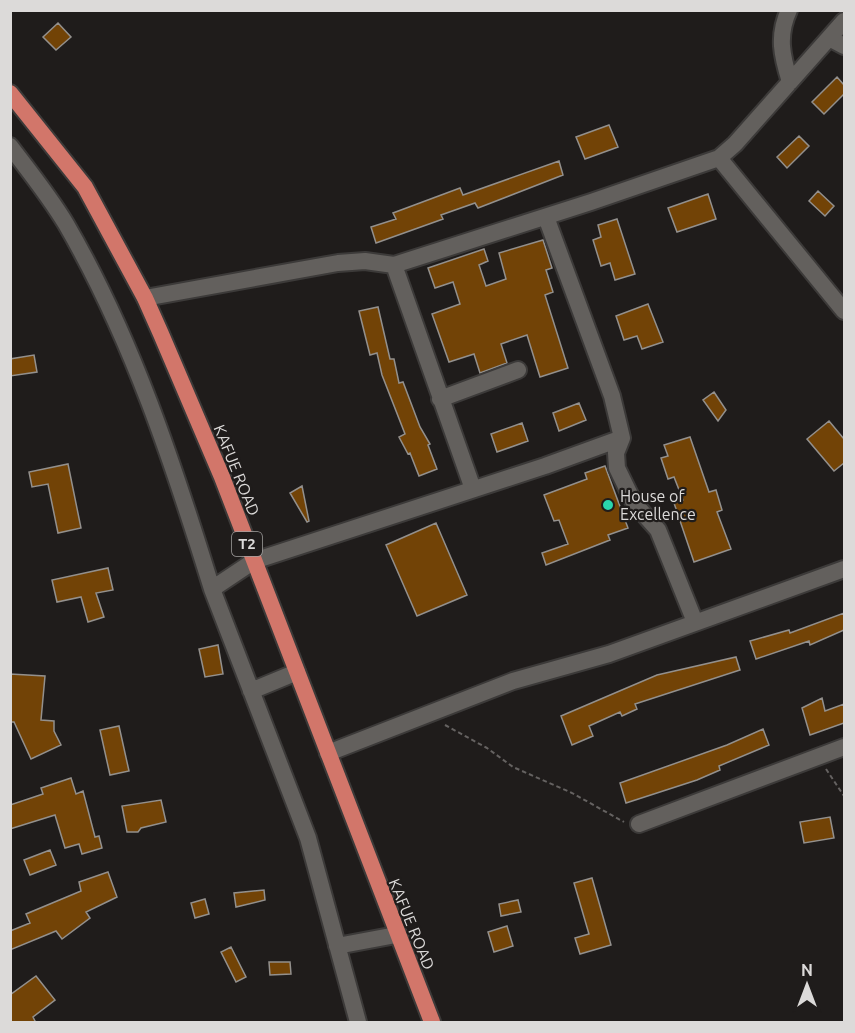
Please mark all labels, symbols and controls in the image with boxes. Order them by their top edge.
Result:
street label: KAFUE ROAD [211,422,263,518]
place label: House of Excellence [620,487,696,523]
marker: House of Excellence [601,498,615,512]
road number: T2 [232,532,262,556]
street label: KAFUE ROAD [386,876,438,972]
north arrow [777,955,837,1015]
text: N [801,961,813,979]

